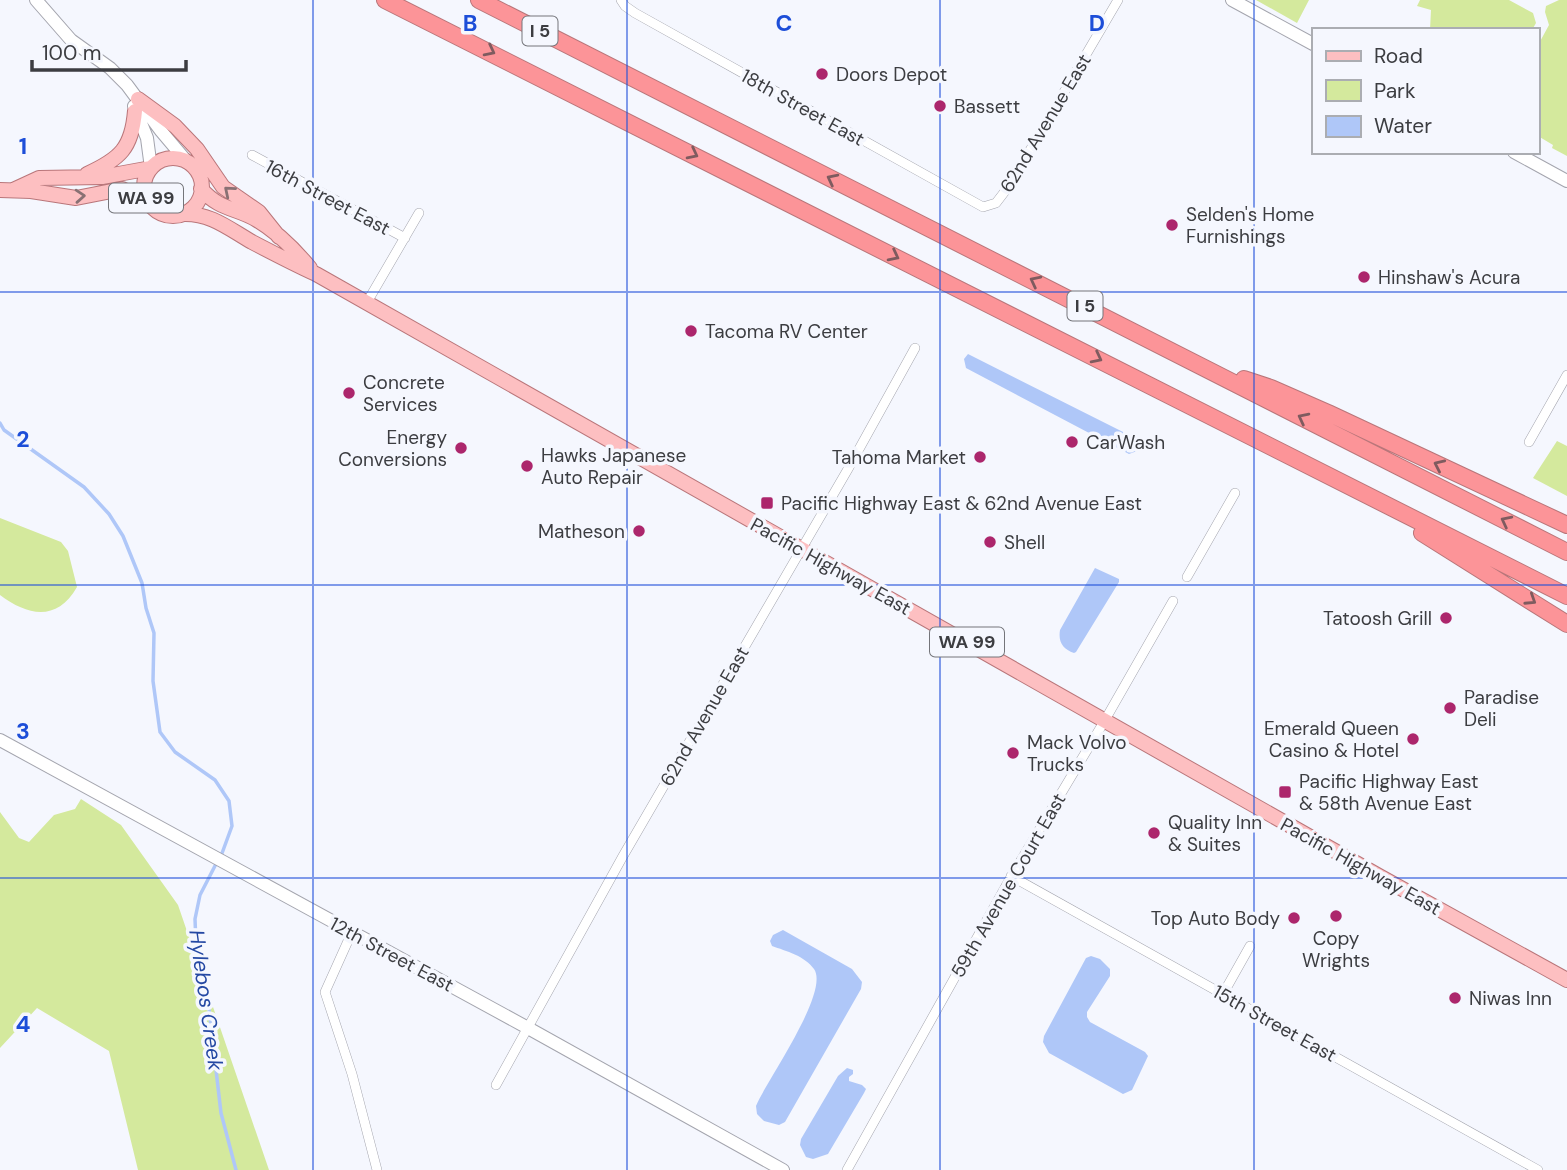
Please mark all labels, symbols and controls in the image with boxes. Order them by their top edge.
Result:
text: B [463,8,477,38]
text: C [776,8,792,38]
text: D [1089,8,1105,38]
road number: I 5 [522,16,558,46]
scale bar [32,28,186,72]
legend [1312,28,1539,154]
text: 100 m [42,39,102,67]
text: Road [1374,42,1423,70]
one-way arrow [483,43,495,57]
street label: 62nd Avenue East [994,49,1097,197]
place label: Doors Depot [836,62,947,87]
street label: 18th Street East [737,63,869,152]
marker: Doors Depot [814,66,830,82]
text: Park [1374,77,1416,105]
place label: Bassett [954,94,1020,119]
marker: Bassett [932,98,948,114]
text: Water [1374,112,1432,140]
text: 1 [19,131,27,161]
one-way arrow [686,145,698,159]
street label: 16th Street East [261,154,394,241]
one-way arrow [827,173,839,187]
road number: WA 99 [109,183,183,212]
one-way arrow [225,187,238,199]
one-way arrow [74,189,85,204]
place label: Selden's Home Furnishings [1186,202,1314,249]
marker: Selden's Home Furnishings [1164,217,1180,233]
one-way arrow [887,247,899,261]
place label: Hinshaw's Acura [1378,265,1520,290]
marker: Hinshaw's Acura [1356,269,1372,285]
one-way arrow [1030,276,1042,290]
road number: I 5 [1068,292,1102,320]
place label: Tacoma RV Center [705,319,868,344]
marker: Tacoma RV Center [683,323,699,339]
one-way arrow [1090,349,1102,363]
place label: Concrete Services [363,370,445,417]
marker: Concrete Services [341,385,357,401]
one-way arrow [1298,412,1311,426]
text: 2 [16,424,30,454]
place label: Energy Conversions [338,425,447,472]
place label: CarWash [1086,430,1165,455]
marker: CarWash [1064,434,1080,450]
marker: Energy Conversions [453,440,469,456]
place label: Hawks Japanese Auto Repair [541,443,686,490]
place label: Tahoma Market [832,445,966,470]
marker: Tahoma Market [972,449,988,465]
marker: Hawks Japanese Auto Repair [519,458,535,474]
one-way arrow [1434,459,1446,473]
place label: Pacific Highway East & 62nd Avenue East [781,491,1142,516]
marker: Pacific Highway East & 62nd Avenue East [759,495,775,511]
street label: Pacific Highway East [746,512,915,621]
one-way arrow [1501,515,1513,529]
place label: Matheson [538,519,625,544]
marker: Matheson [631,523,647,539]
place label: Shell [1004,530,1045,555]
marker: Shell [982,534,998,550]
one-way arrow [1524,592,1537,605]
place label: Tatoosh Grill [1323,606,1432,631]
marker: Tatoosh Grill [1438,610,1454,626]
road number: WA 99 [930,628,1004,656]
street label: 62nd Avenue East [654,642,755,791]
place label: Paradise Deli [1464,685,1539,732]
marker: Paradise Deli [1442,700,1458,716]
text: 3 [16,716,30,746]
place label: Emerald Queen Casino & Hotel [1264,716,1399,763]
place label: Mack Volvo Trucks [1027,730,1127,777]
marker: Emerald Queen Casino & Hotel [1405,731,1421,747]
marker: Mack Volvo Trucks [1005,745,1021,761]
place label: Pacific Highway East & 58th Avenue East [1299,769,1478,816]
marker: Pacific Highway East & 58th Avenue East [1277,784,1293,800]
street label: 59th Avenue Court East [945,789,1072,982]
place label: Quality Inn & Suites [1168,810,1262,857]
street label: Pacific Highway East [1276,812,1445,921]
marker: Quality Inn & Suites [1146,825,1162,841]
place label: Top Auto Body [1151,906,1280,931]
marker: Copy Wrights [1328,908,1344,924]
marker: Top Auto Body [1286,910,1302,926]
street label: 12th Street East [325,911,458,998]
place label: Copy Wrights [1302,926,1370,973]
water label: Hylebos Creek [182,928,230,1073]
street label: 15th Street East [1209,979,1341,1068]
place label: Niwas Inn [1469,986,1552,1011]
marker: Niwas Inn [1447,990,1463,1006]
text: 4 [16,1009,31,1039]

